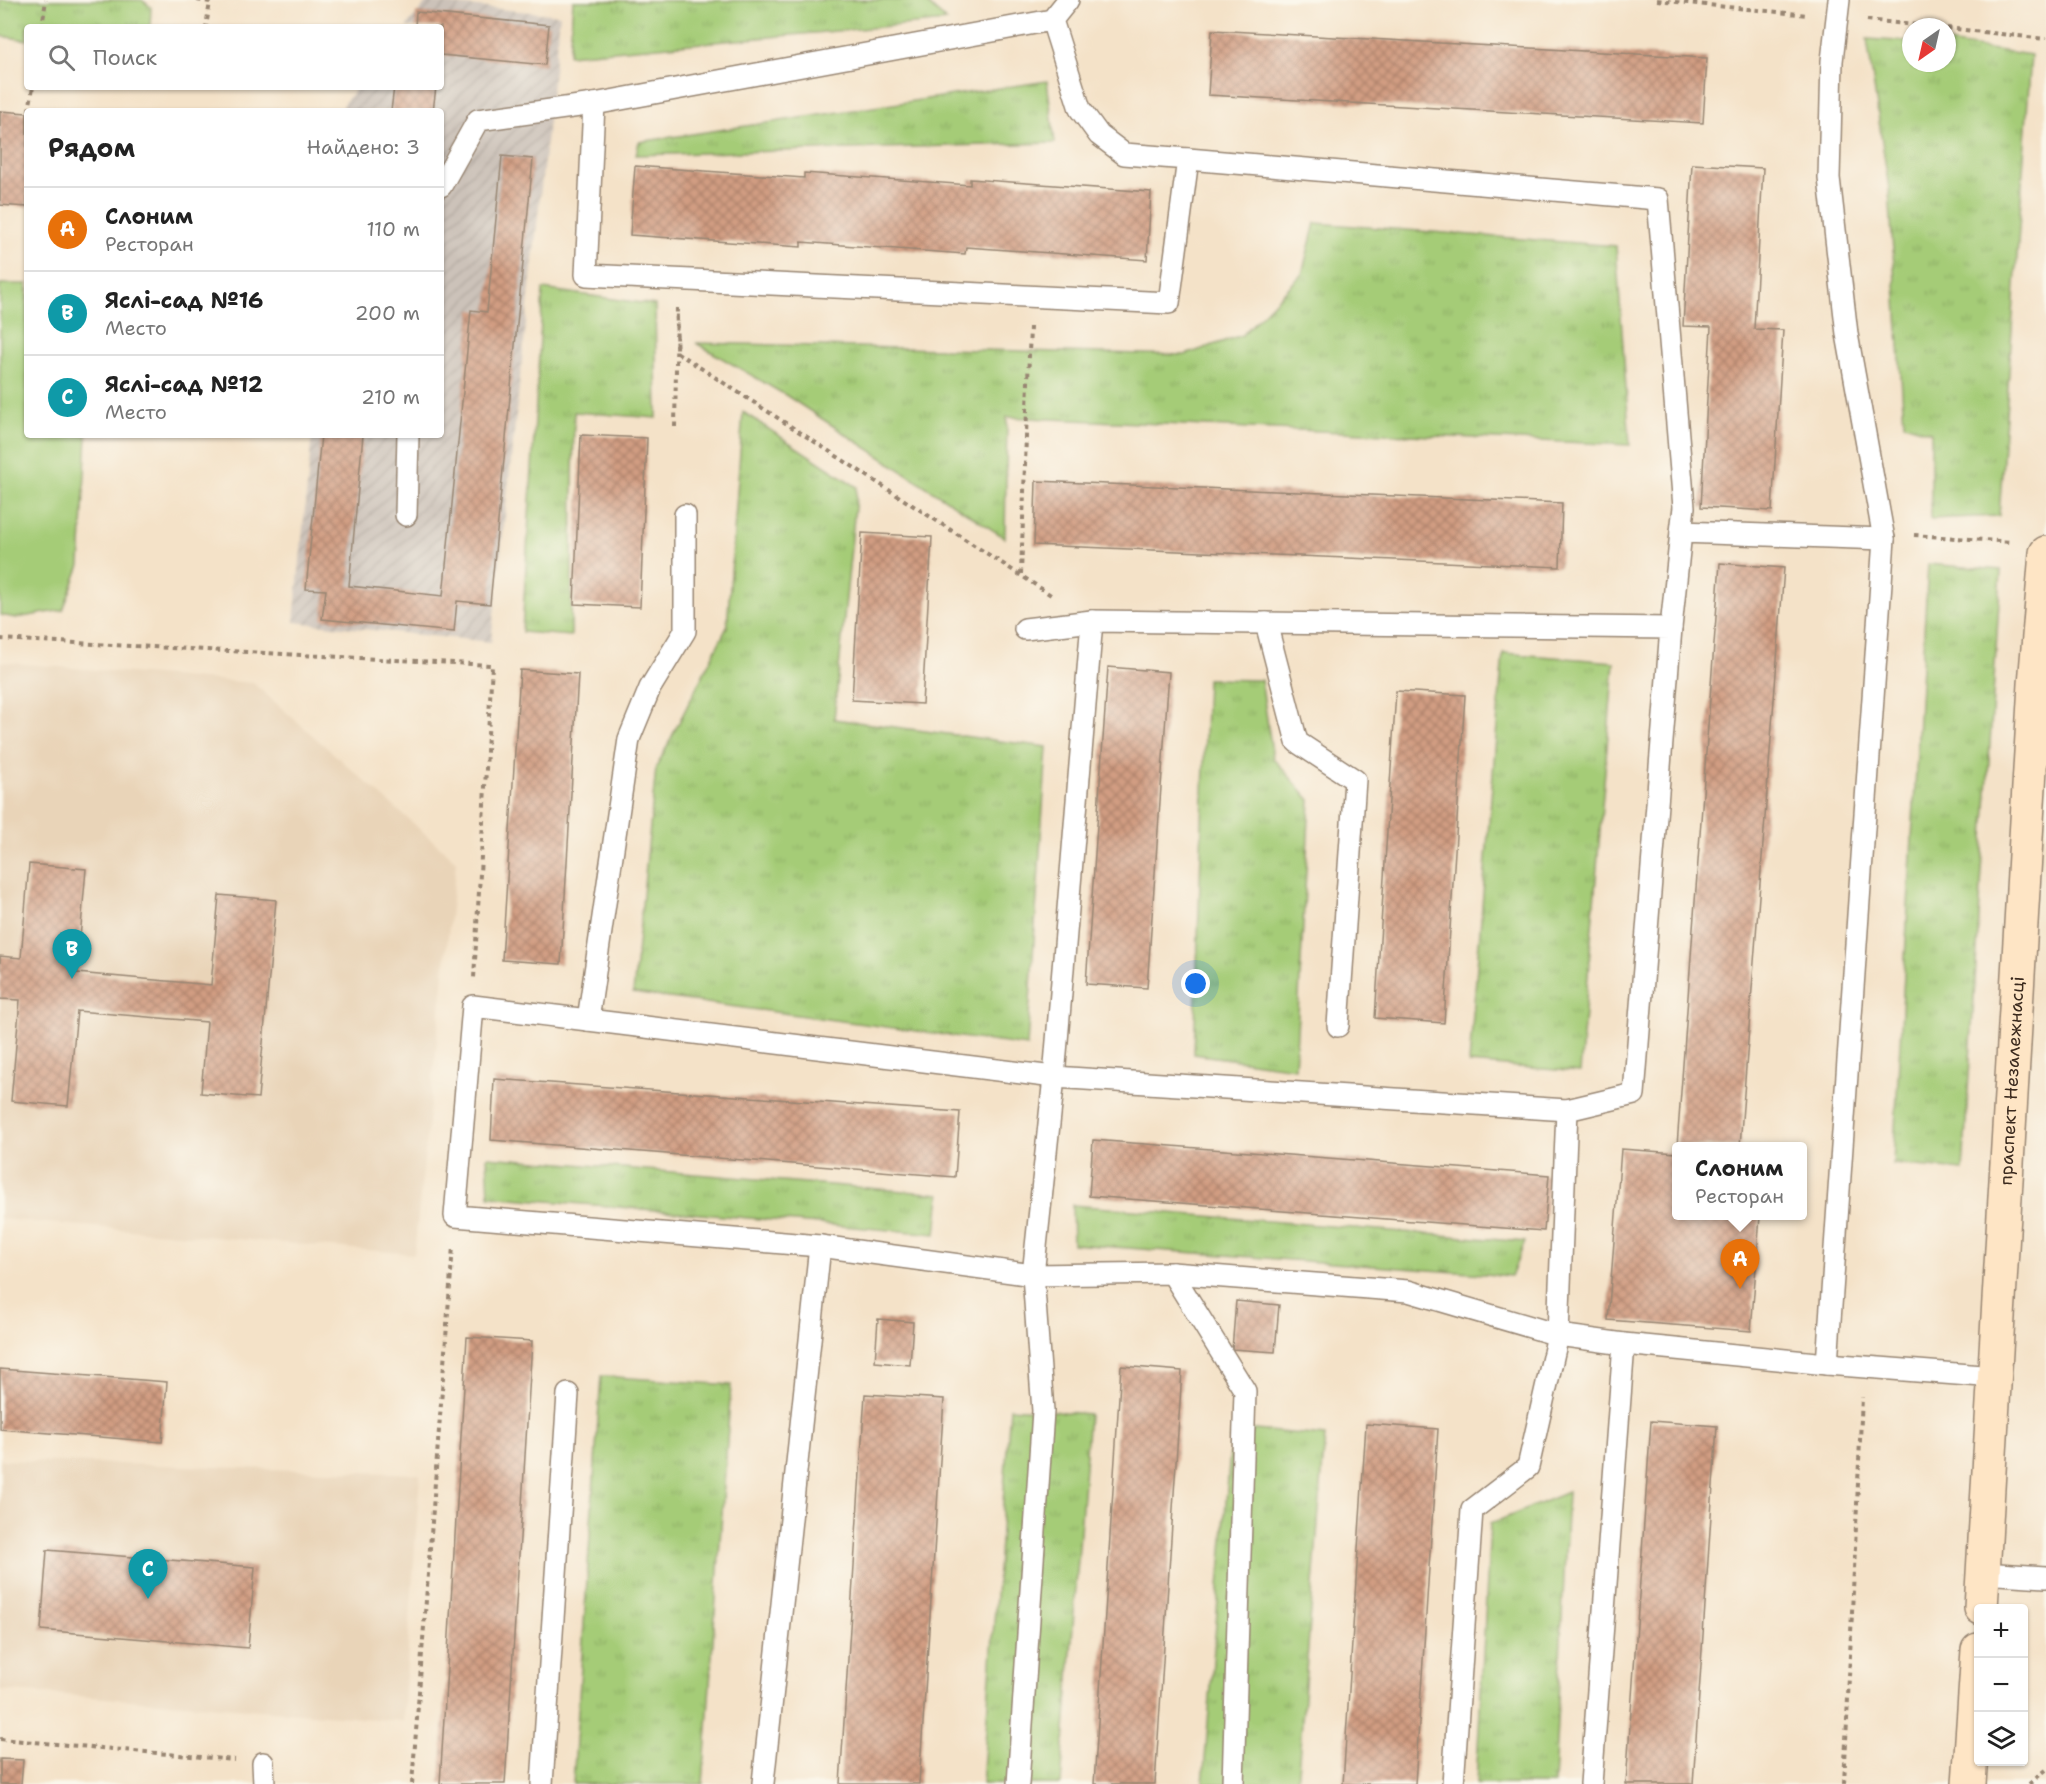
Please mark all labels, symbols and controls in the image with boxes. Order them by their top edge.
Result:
north arrow [1902,18,1956,72]
search box [24,24,444,90]
icon: search [45,41,78,74]
text: Поиск [93,43,157,72]
text: Рядом [48,130,135,165]
text: Найдено: 3 [307,134,420,160]
text: Слоним [105,202,193,231]
text: A [60,216,75,242]
text: 110 m [366,216,420,242]
text: Ресторан [105,231,194,257]
text: Яслі-сад №16 [105,286,263,315]
text: B [61,300,74,326]
text: 200 m [355,300,420,326]
text: Место [105,315,167,341]
text: Яслі-сад №12 [105,370,263,399]
text: C [61,384,74,410]
text: 210 m [361,384,420,410]
text: Место [105,399,167,425]
pin: B [52,930,92,979]
your location [1181,969,1210,998]
street label: праспект Незалежнасці [1994,976,2030,1186]
popup [1672,1142,1807,1220]
text: Слоним [1695,1154,1783,1183]
text: Ресторан [1695,1183,1784,1209]
pin: A [1720,1240,1760,1289]
pin: C [128,1550,168,1599]
map controls [1974,1604,2028,1766]
button: + [1974,1604,2028,1658]
button: − [1974,1658,2028,1712]
button: layers [1974,1712,2028,1766]

